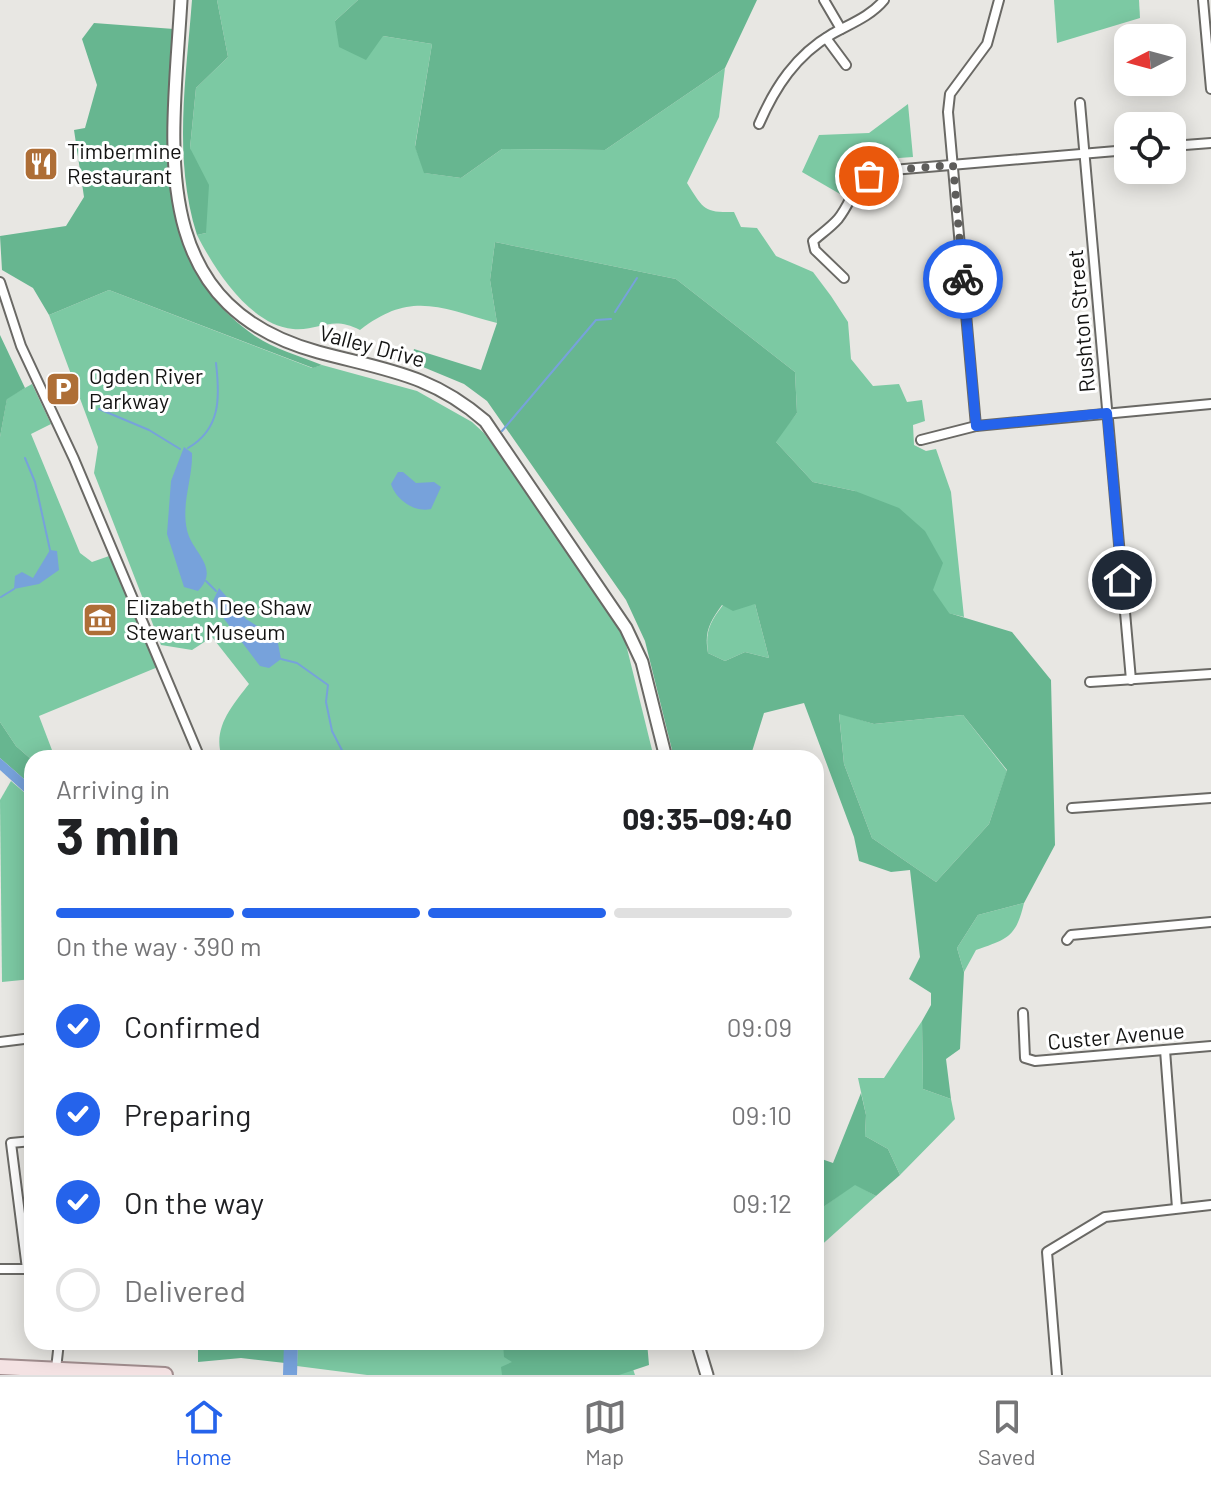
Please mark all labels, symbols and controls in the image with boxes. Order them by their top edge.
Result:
north arrow [1114,24,1186,96]
map controls [1114,24,1186,184]
button: locate [1114,112,1186,184]
place label: Timbermine Restaurant [67,137,182,188]
pin [835,142,903,210]
restaurant icon: Timbermine Restaurant [22,145,60,183]
icon: bag [847,154,891,198]
courier [923,239,1003,319]
street label: Rushton Street [1061,248,1099,394]
icon: bike [941,257,985,301]
street label: Valley Drive [317,318,428,372]
place label: Ogden River Parkway [89,362,203,413]
parking icon: Ogden River Parkway [44,370,82,408]
pin [1088,546,1156,614]
icon: home [1100,558,1144,602]
place label: Elizabeth Dee Shaw Stewart Museum [126,593,312,644]
museum icon: Elizabeth Dee Shaw Stewart Museum [81,601,119,639]
text: Arriving in [56,773,170,804]
text: 09:35–09:40 [622,800,792,836]
text: 3 min [56,803,180,865]
text: On the way · 390 m [56,930,262,961]
icon: check [56,1004,100,1048]
text: Confirmed [124,1008,261,1044]
text: 09:09 [727,1011,792,1042]
street label: Custer Avenue [1046,1016,1186,1054]
icon: check [56,1092,100,1136]
text: Preparing [124,1096,251,1132]
text: 09:10 [731,1099,792,1130]
icon: check [56,1180,100,1224]
text: On the way [124,1184,264,1220]
text: 09:12 [732,1187,792,1218]
text: Delivered [124,1272,246,1308]
tab: Home [176,1395,232,1469]
tab: Map [583,1395,627,1469]
tab: Saved [978,1395,1035,1469]

